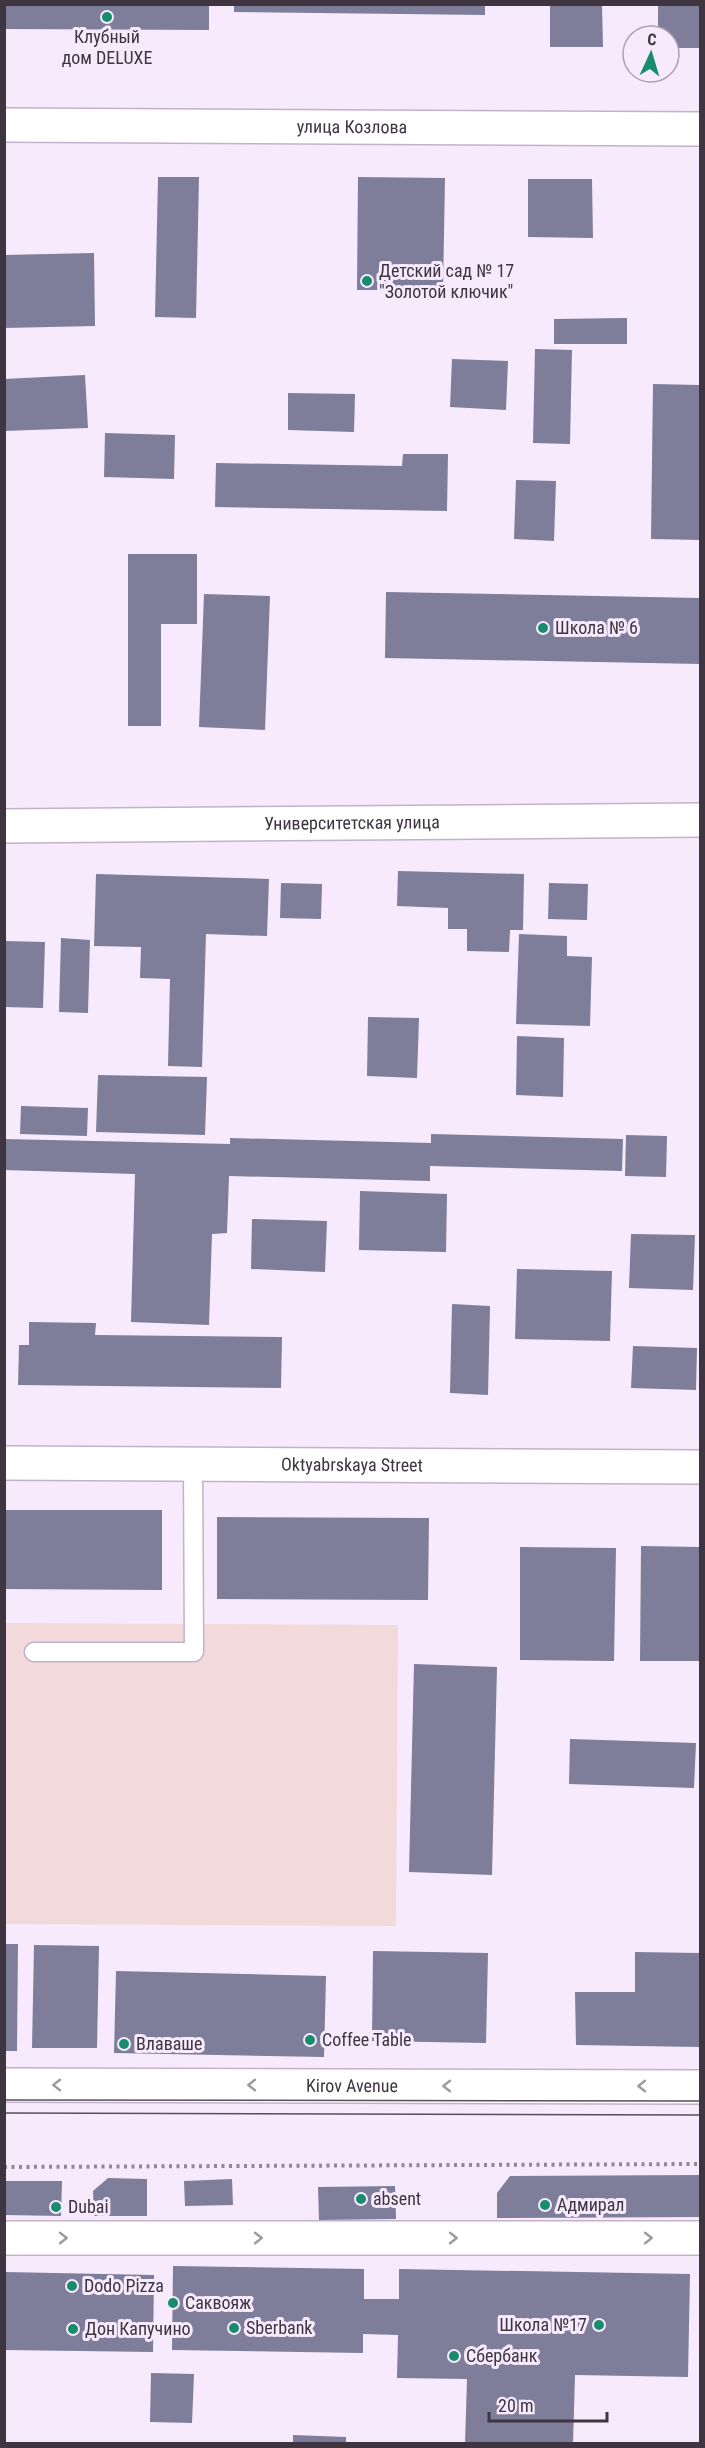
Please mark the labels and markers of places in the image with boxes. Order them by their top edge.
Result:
marker: Клубный дом DELUXE [100,10,114,24]
place label: Клубный дом DELUXE [62,26,152,68]
place label: Детский сад № 17 "Золотой ключик" [379,260,514,302]
marker: Детский сад № 17 "Золотой ключик" [360,274,374,288]
place label: Школа № 6 [555,617,638,638]
marker: Школа № 6 [536,621,550,635]
place label: Coffee Table [322,2029,412,2050]
place label: Влаваше [136,2033,202,2054]
marker: Coffee Table [303,2033,317,2047]
marker: Влаваше [117,2037,131,2051]
place label: absent [373,2188,421,2209]
marker: absent [354,2192,368,2206]
place label: Адмирал [557,2194,625,2215]
place label: Dubai [68,2196,109,2217]
marker: Адмирал [538,2198,552,2212]
marker: Dubai [49,2200,63,2214]
place label: Dodo Pizza [84,2275,164,2296]
marker: Dodo Pizza [65,2279,79,2293]
place label: Саквояж [185,2292,251,2313]
marker: Саквояж [166,2296,180,2310]
place label: Школа №17 [499,2314,587,2335]
place label: Sberbank [246,2317,312,2338]
place label: Дон Капучино [85,2318,191,2339]
marker: Школа №17 [592,2318,606,2332]
marker: Sberbank [227,2321,241,2335]
marker: Дон Капучино [66,2322,80,2336]
place label: Сбербанк [466,2345,538,2366]
marker: Сбербанк [447,2349,461,2363]

